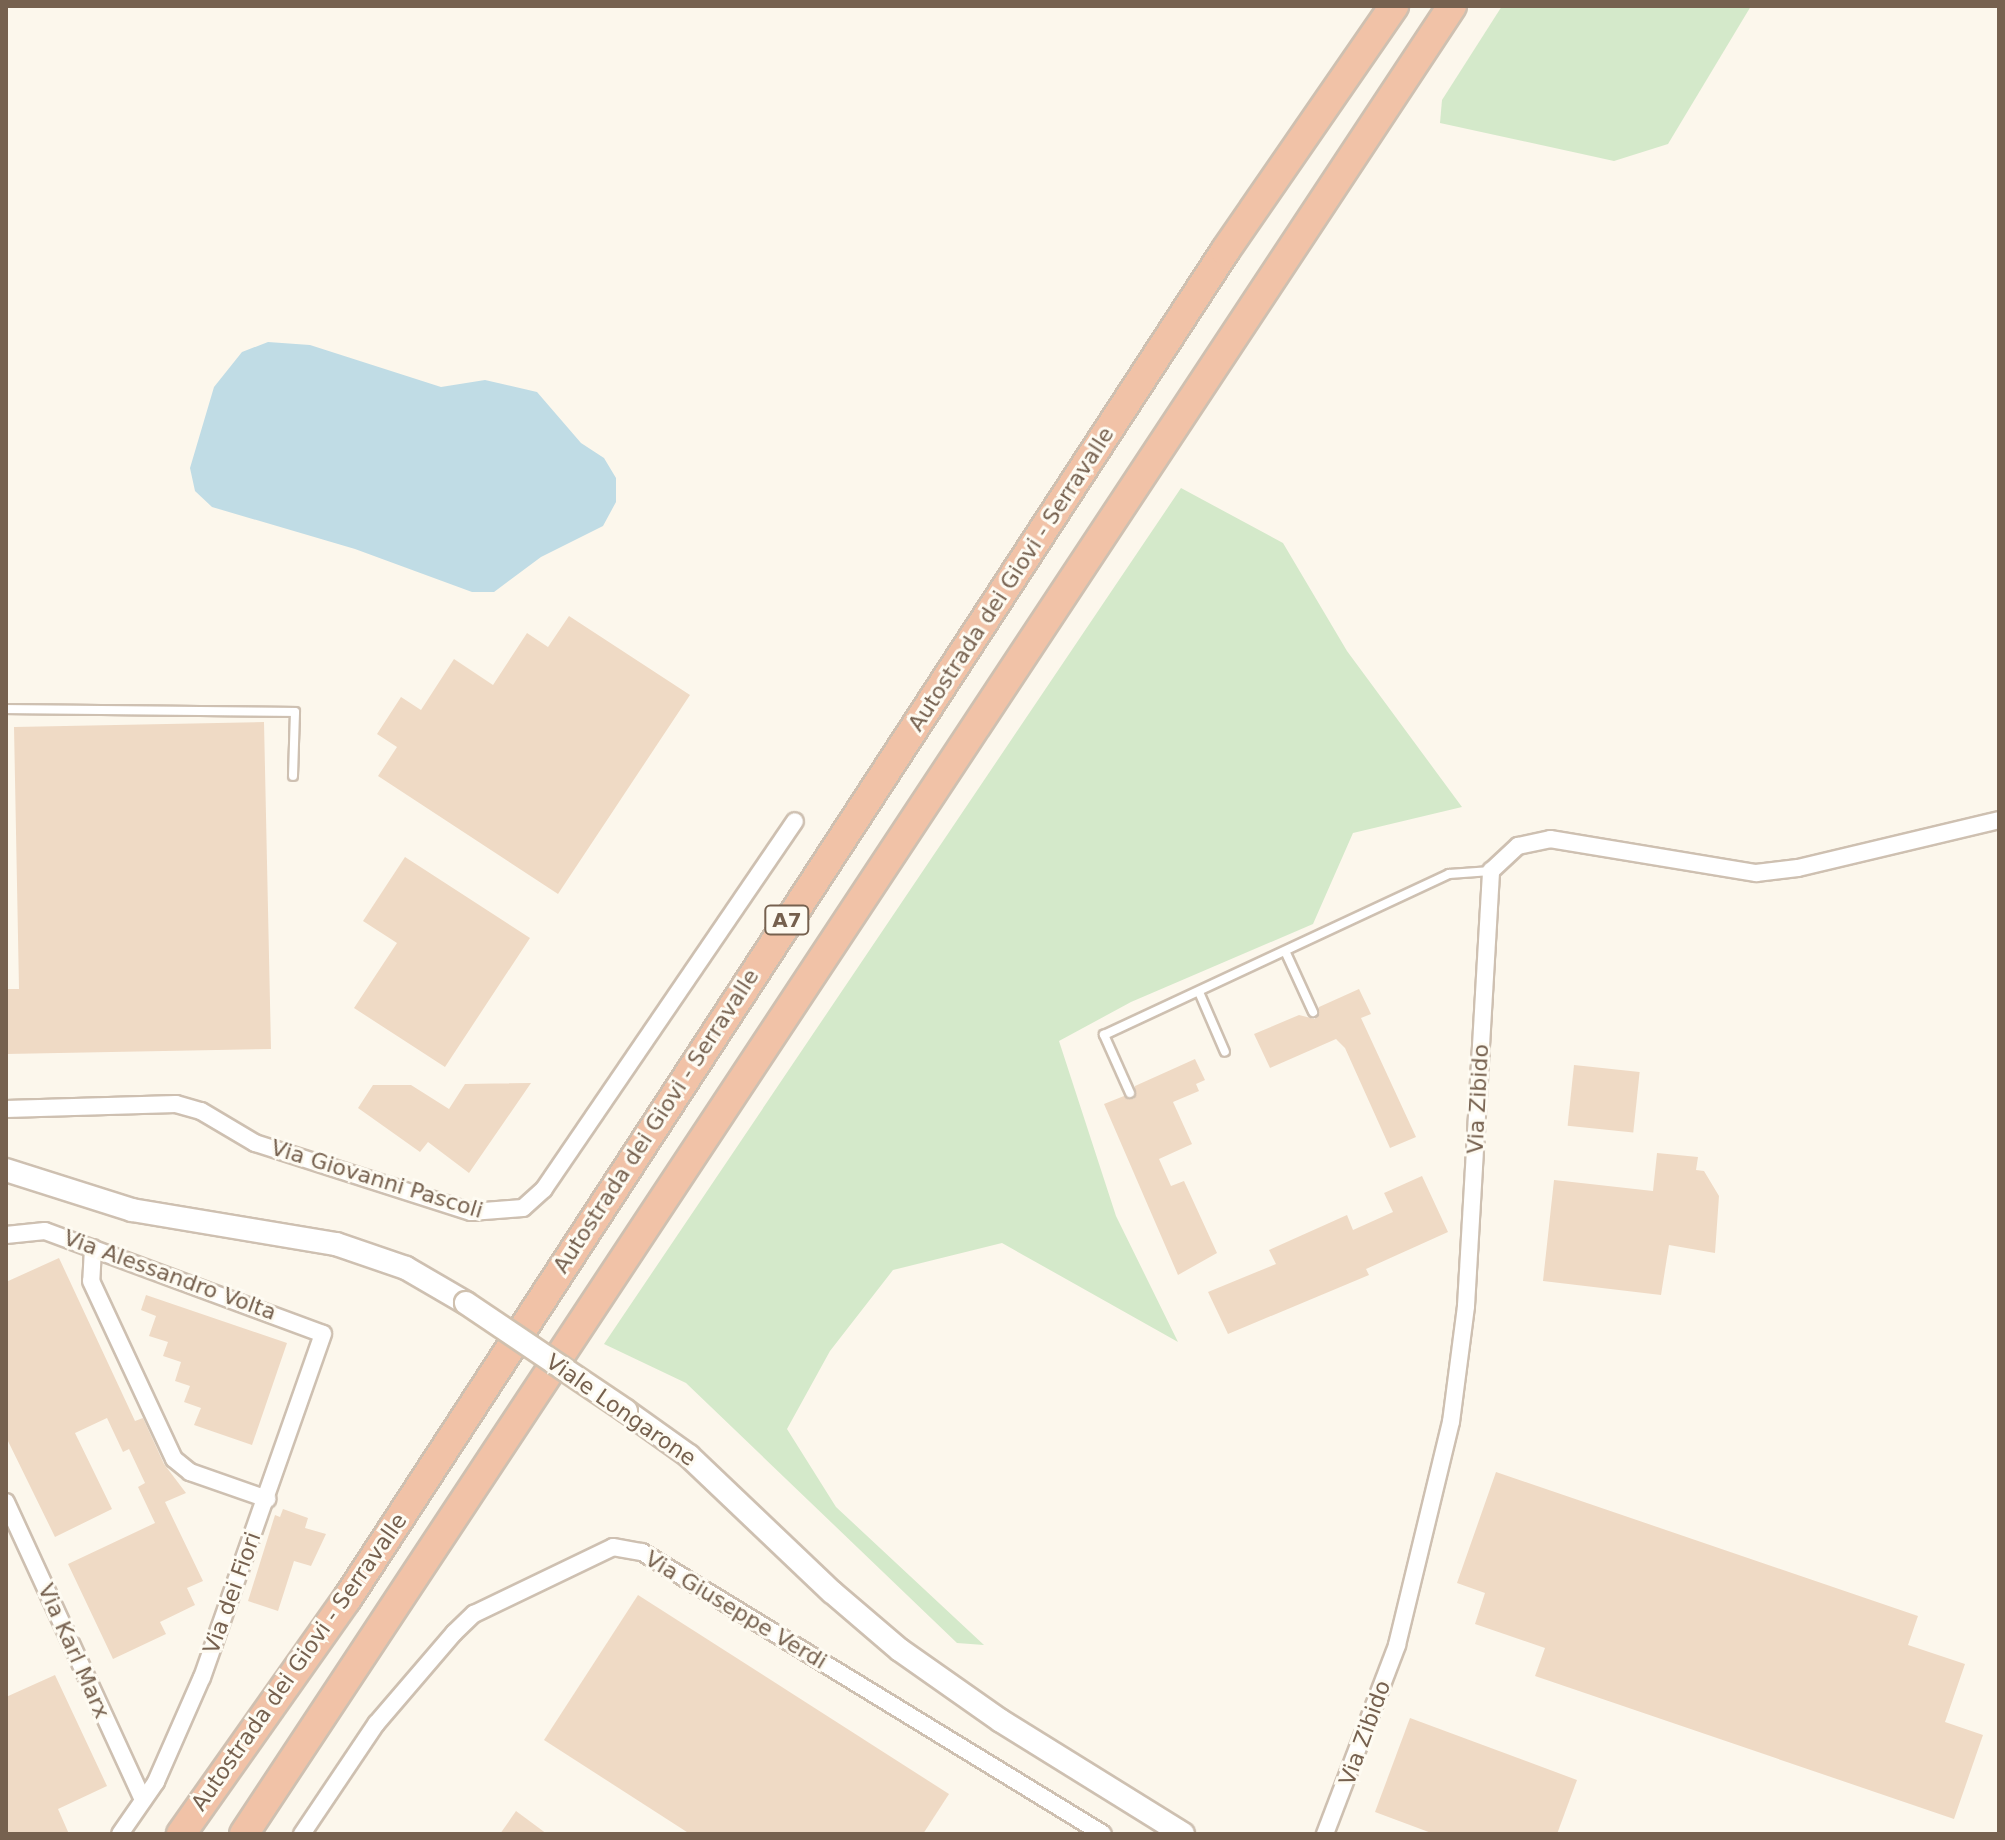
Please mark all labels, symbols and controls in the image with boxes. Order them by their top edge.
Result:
street label: Autostrada dei Giovi - Serravalle [903,422,1119,736]
road number: A7 [763,904,811,936]
street label: Autostrada dei Giovi - Serravalle [548,964,764,1278]
street label: Via Zibido [1462,1043,1494,1155]
street label: Via Giovanni Pascoli [268,1134,486,1224]
street label: Via Alessandro Volta [60,1224,280,1326]
street label: Viale Longarone [541,1348,701,1472]
street label: Autostrada dei Giovi - Serravalle [186,1508,412,1816]
street label: Via dei Fiori [198,1529,266,1657]
street label: Via Giuseppe Verdi [640,1545,832,1675]
street label: Via Karl Marx [33,1580,115,1722]
street label: Via Zibido [1334,1677,1396,1789]

